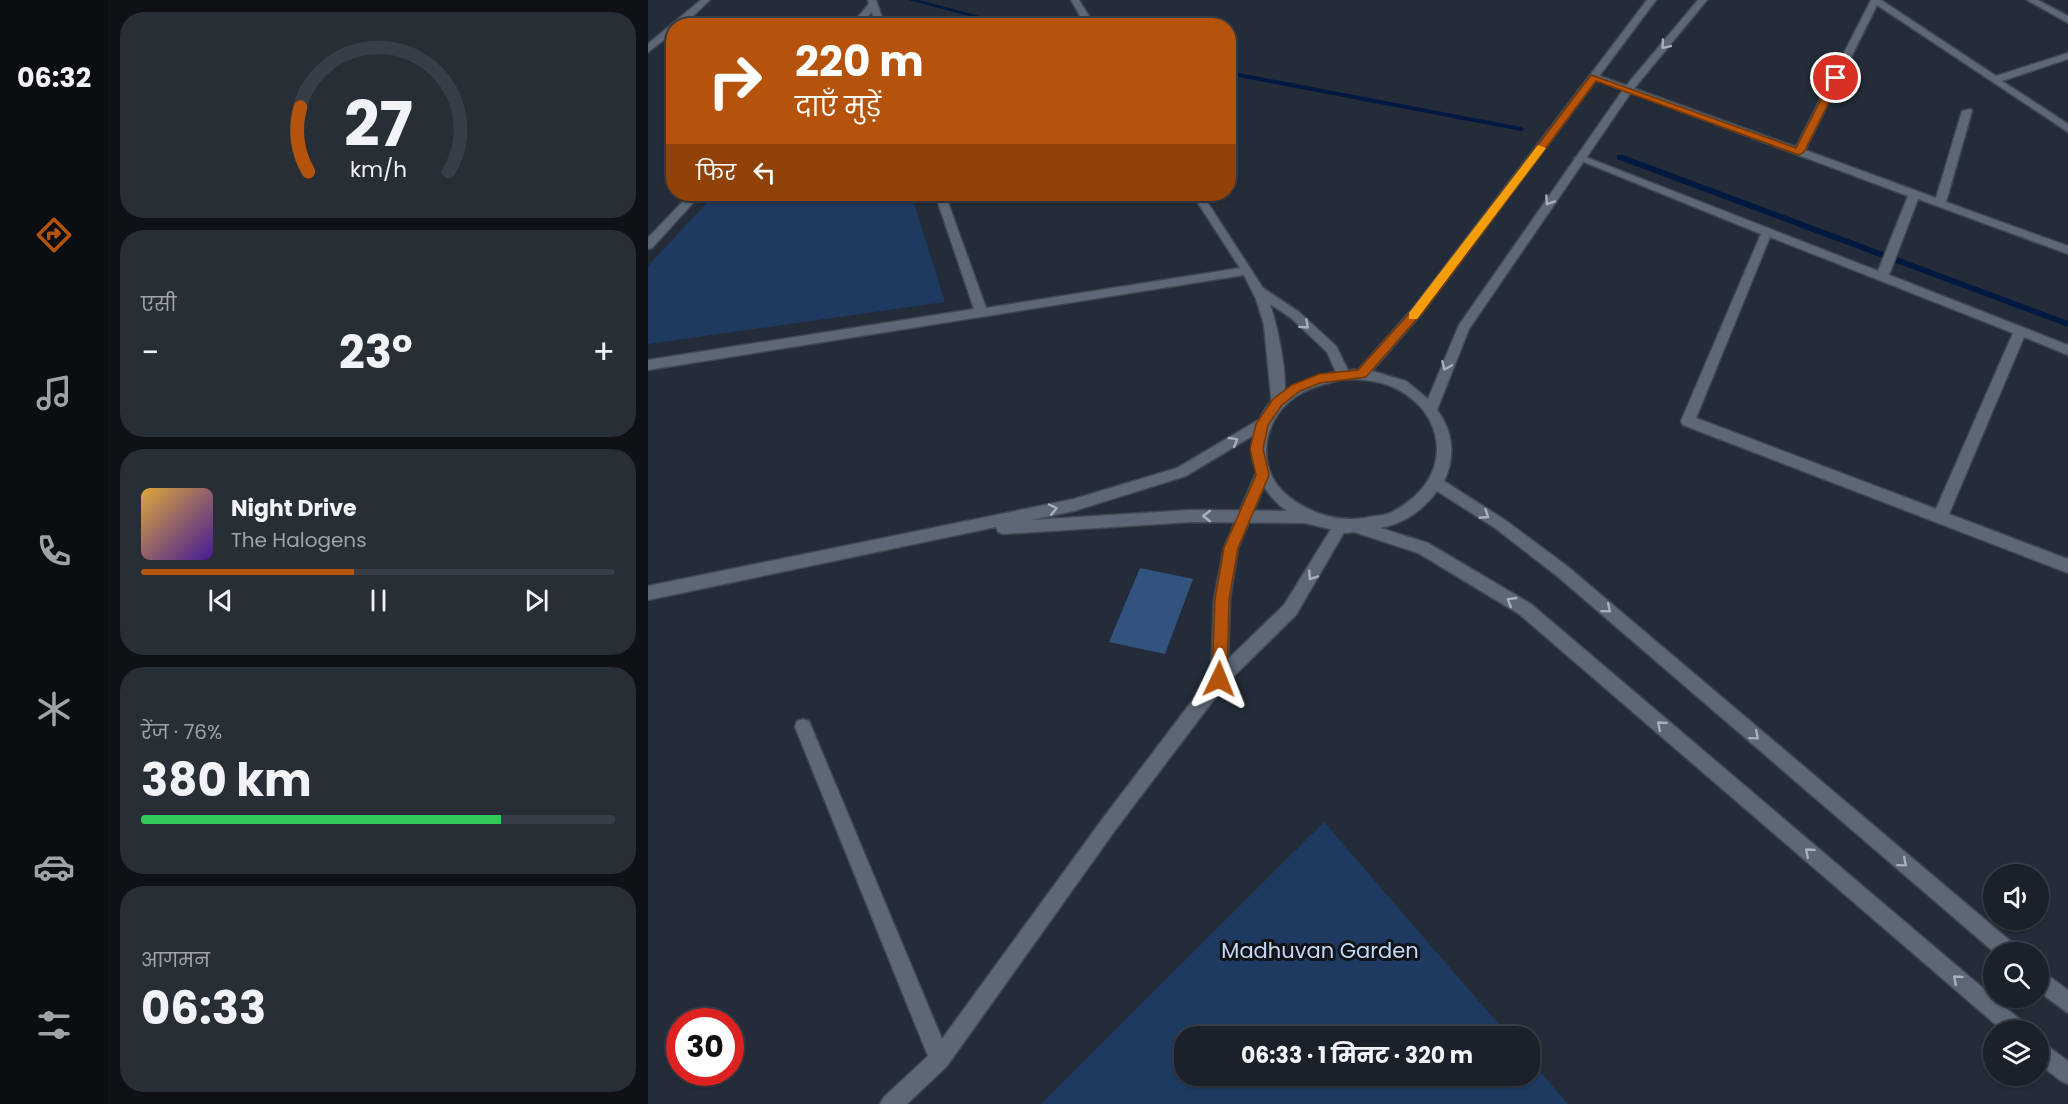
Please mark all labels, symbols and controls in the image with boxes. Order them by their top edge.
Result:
text: 220 m [795,32,924,91]
one-way arrow [1661,38,1672,49]
icon: right [696,42,774,120]
pin [1810,52,1861,103]
text: 06:32 [17,59,91,96]
icon: arrive [1819,61,1852,94]
text: 27 [343,80,413,168]
text: दाएँ मुड़ें [795,88,881,125]
text: km/h [349,155,407,186]
icon: left [748,156,781,189]
text: फिर [696,157,736,188]
one-way arrow [1545,195,1556,206]
icon: directions [33,214,75,256]
text: एसी [141,290,176,318]
one-way arrow [1298,318,1309,329]
text: 23° [339,321,413,384]
text: − [141,329,159,376]
text: + [592,329,615,376]
one-way arrow [1441,360,1453,371]
icon: music [33,372,75,414]
one-way arrow [1228,436,1238,448]
text: Night Drive [231,493,357,524]
one-way arrow [1048,503,1058,516]
one-way arrow [1478,508,1489,519]
one-way arrow [1202,510,1211,522]
text: The Halogens [231,526,367,554]
icon: phone [33,530,75,572]
one-way arrow [1308,569,1319,580]
icon: previous [204,584,237,617]
icon: pause [362,584,395,617]
icon: next [520,584,553,617]
one-way arrow [1507,596,1517,608]
one-way arrow [1600,602,1611,613]
position arrow [1187,647,1251,711]
icon: climate [33,688,75,730]
text: रेंज · 76% [141,718,222,746]
one-way arrow [1657,721,1668,732]
one-way arrow [1748,729,1759,740]
text: 380 km [141,749,312,812]
icon: car [33,846,75,888]
one-way arrow [1805,848,1816,859]
one-way arrow [1896,855,1907,866]
map controls [1983,864,2049,1086]
button: sound [1983,864,2049,930]
park label: Madhuvan Garden [1221,936,1419,965]
button: search [1983,942,2049,1008]
text: आगमन [141,946,210,974]
one-way arrow [1953,975,1964,986]
text: 06:33 [141,977,266,1040]
icon: filters [33,1004,75,1046]
speed limit sign: 30 [666,1008,744,1086]
button: layers [1983,1020,2049,1086]
text: 06:33 · 1 मिनट · 320 m [1241,1040,1473,1071]

